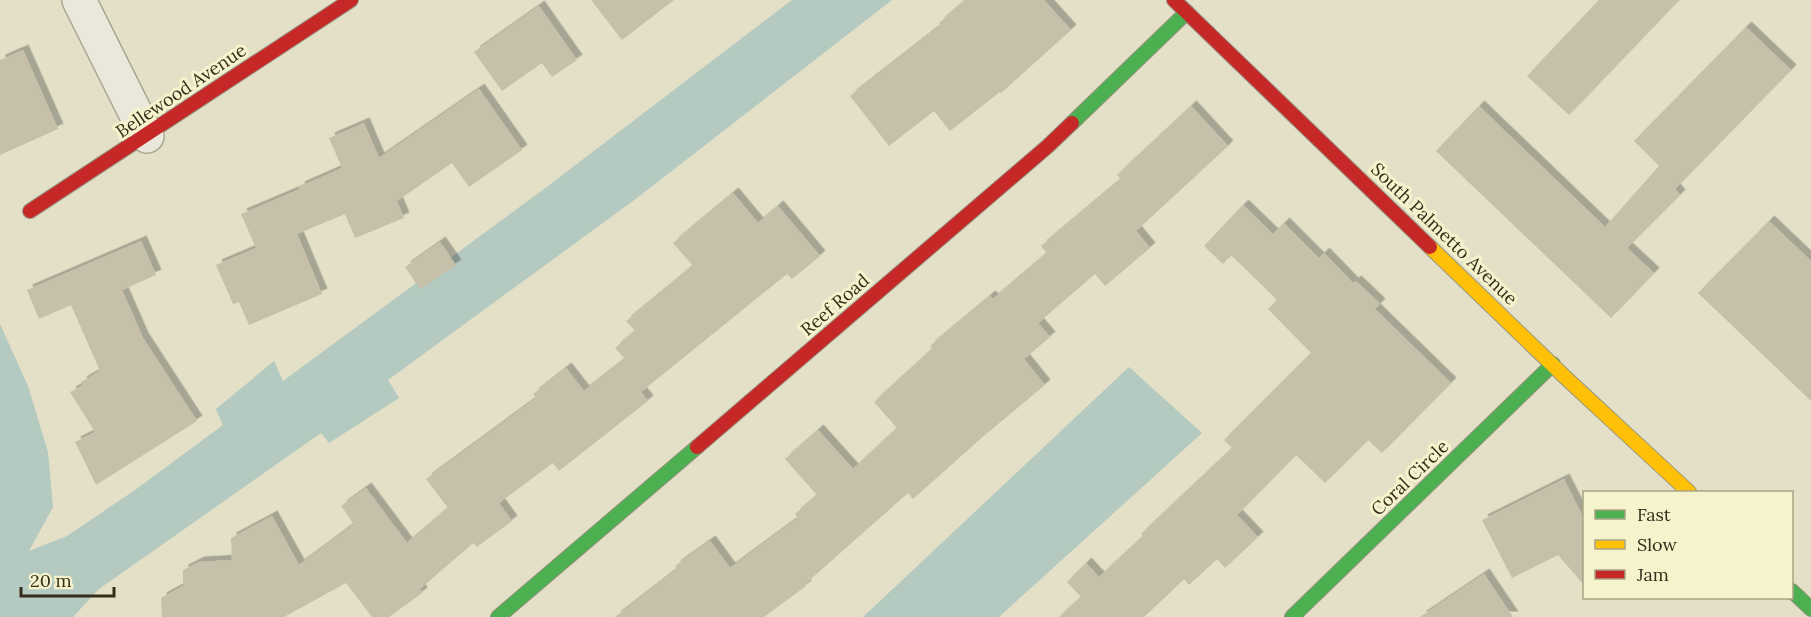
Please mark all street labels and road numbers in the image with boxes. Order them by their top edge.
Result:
street label: Bellewood Avenue [111,38,250,143]
street label: South Palmetto Avenue [1366,158,1523,310]
street label: Reef Road [796,269,874,341]
street label: Coral Circle [1366,435,1454,520]

